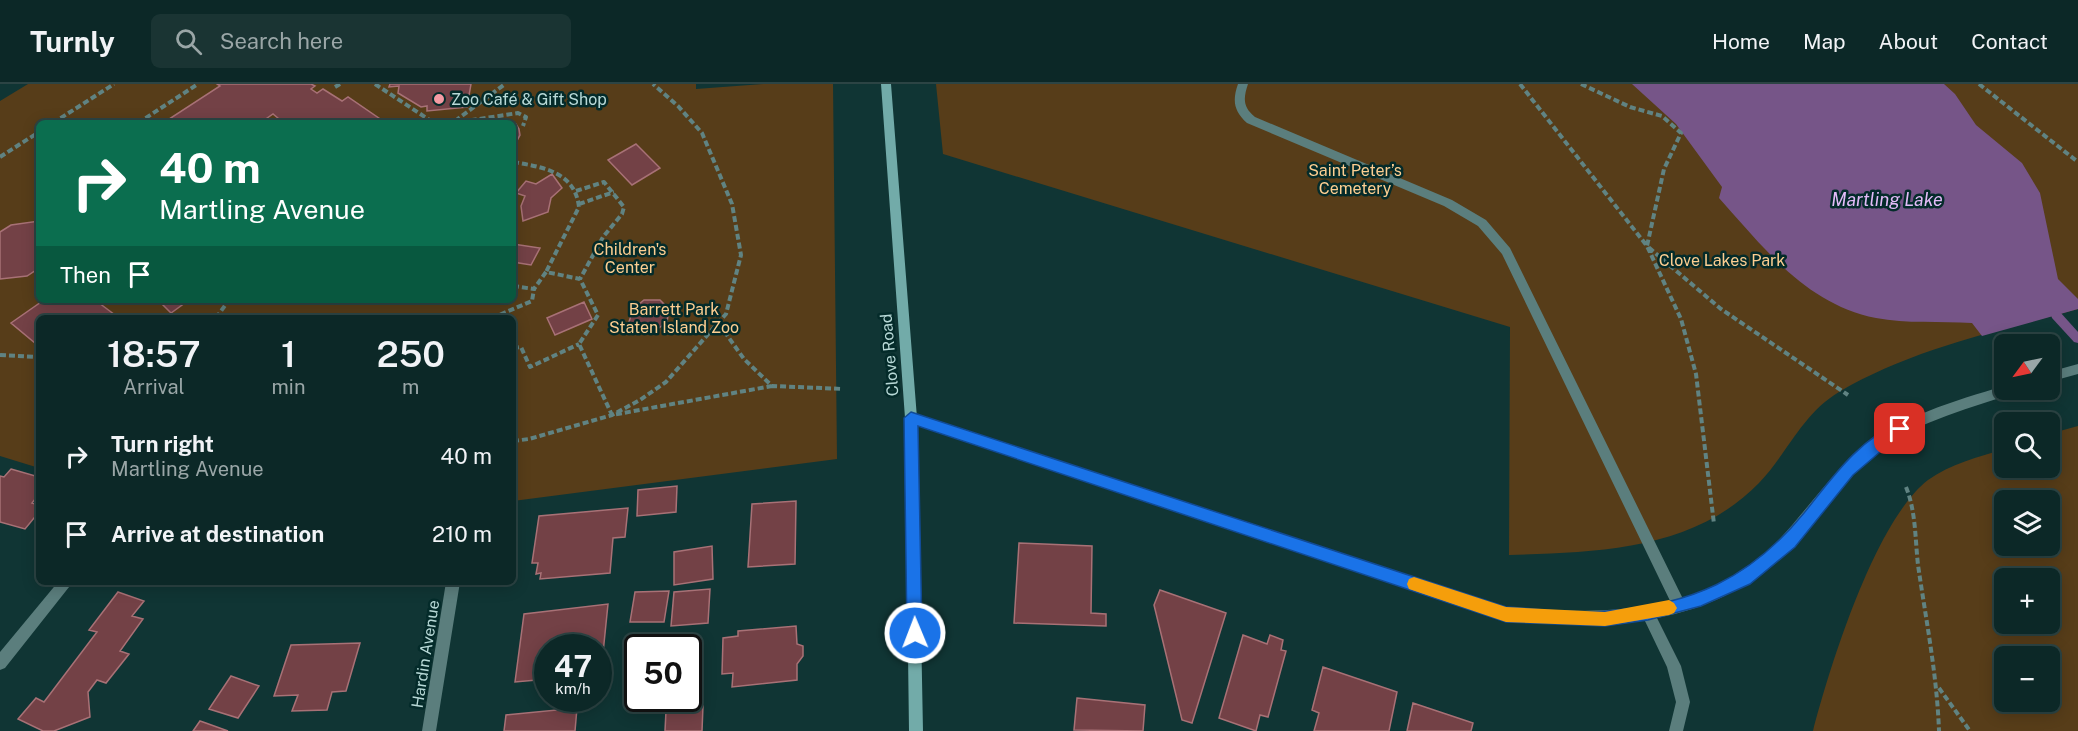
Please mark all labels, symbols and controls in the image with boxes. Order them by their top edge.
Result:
search box [151,14,571,68]
text: Turnly [30,25,115,58]
icon: search [172,25,205,58]
text: Search here [220,28,343,54]
text: Home [1712,29,1770,54]
text: Map [1803,29,1846,54]
text: About [1879,29,1938,54]
text: Contact [1971,29,2048,54]
place label: Zoo Café & Gift Shop [451,90,607,109]
marker: Zoo Café & Gift Shop [432,92,446,106]
text: 40 m [159,143,261,192]
icon: right [60,144,138,222]
park label: Saint Peter’s Cemetery [1308,161,1402,198]
water label: Martling Lake [1831,189,1943,210]
text: Martling Avenue [159,193,365,225]
park label: Children's Center [594,240,666,277]
park label: Clove Lakes Park [1659,251,1785,270]
icon: arrive [123,258,156,291]
text: Then [60,262,111,288]
park label: Barrett Park Staten Island Zoo [609,300,739,337]
street label: Clove Road [876,313,903,397]
text: 18:57 [107,333,201,375]
text: 1 [281,333,296,375]
text: 250 [376,333,445,375]
north arrow [1994,334,2060,400]
map controls [1994,334,2060,712]
text: Arrival [123,375,185,399]
text: min [272,375,305,399]
text: m [402,375,419,399]
pin [1874,403,1925,454]
icon: arrive [1883,412,1916,445]
button: search [1994,412,2060,478]
text: Turn right [111,431,214,457]
icon: right [60,440,93,473]
text: 40 m [440,443,492,469]
text: Martling Avenue [111,457,264,481]
button: layers [1994,490,2060,556]
icon: arrive [60,518,93,551]
text: Arrive at destination [111,521,324,547]
text: 210 m [432,521,492,547]
button: + [1994,568,2060,634]
street label: Hardin Avenue [408,599,443,709]
position arrow [883,601,947,665]
speed limit sign: 50 [624,634,702,712]
button: − [1994,646,2060,712]
text: 47 [554,648,592,684]
text: km/h [555,680,591,697]

